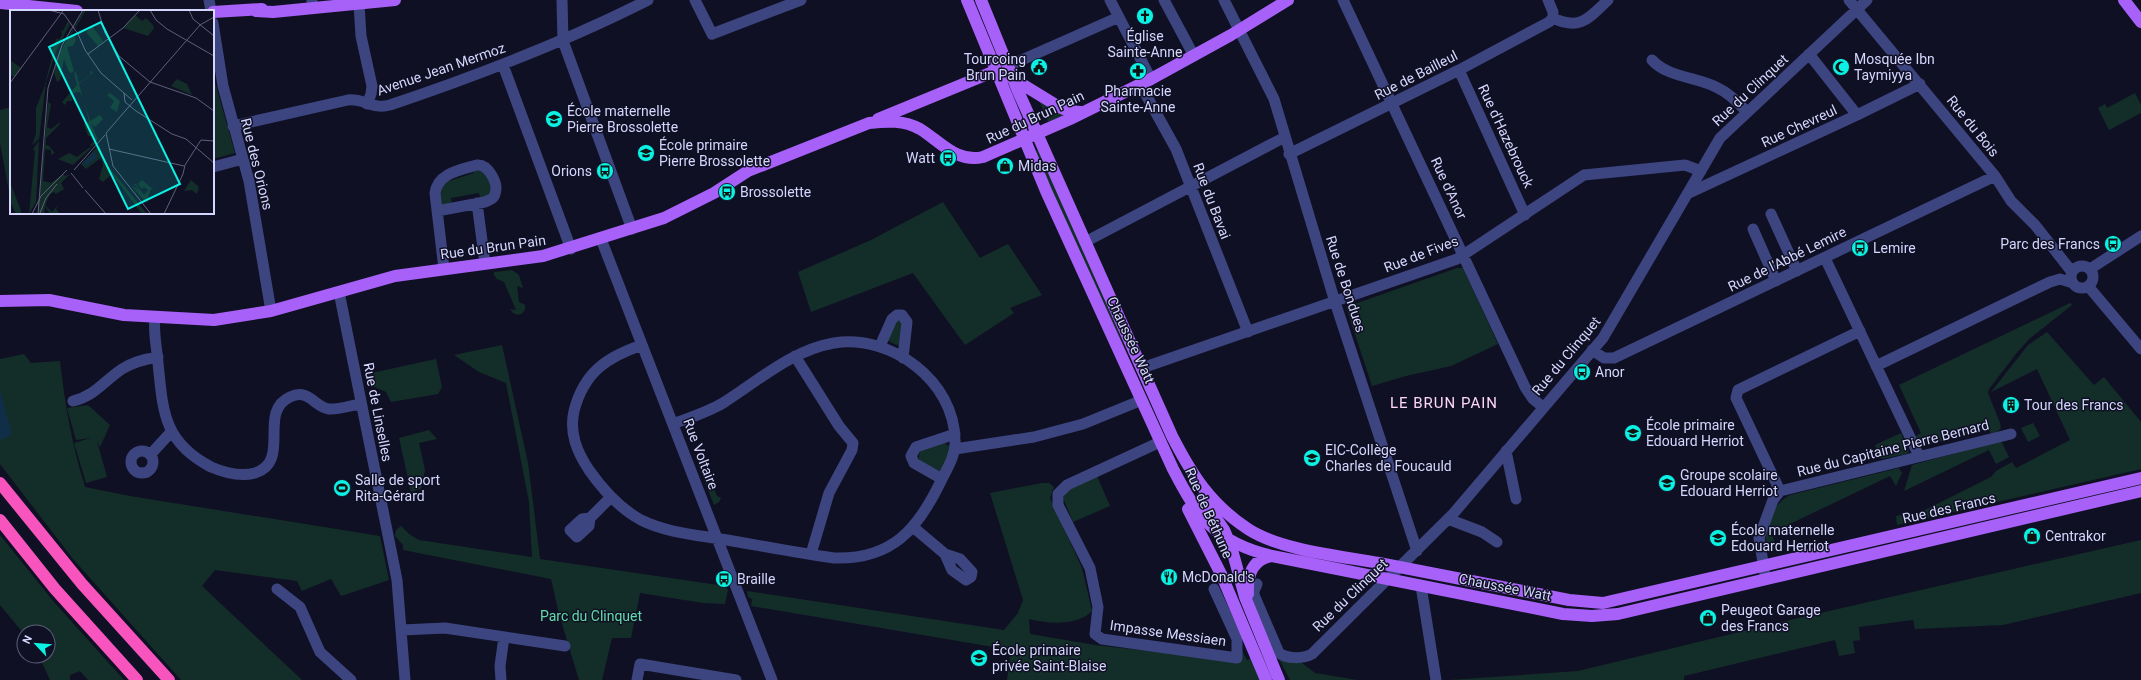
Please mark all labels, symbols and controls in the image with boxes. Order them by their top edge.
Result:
church icon: Église Sainte-Anne [1135,6,1155,26]
inset map [10,10,214,214]
place label: Église Sainte-Anne [1108,27,1182,60]
street label: Avenue Jean Mermoz [375,39,507,98]
street label: Rue de Bailleul [1372,47,1460,103]
place label: Tourcoing Brun Pain [964,51,1026,83]
street label: Rue du Clinquet [1709,51,1791,129]
place label: Mosquée Ibn Taymiyya [1854,51,1935,83]
public building icon: Tourcoing Brun Pain [1029,57,1049,77]
mosque icon: Mosquée Ibn Taymiyya [1831,57,1851,77]
pharmacy icon: Pharmacie Sainte-Anne [1128,61,1148,81]
street label: Rue d'Hazebrouck [1475,82,1537,191]
place label: Pharmacie Sainte-Anne [1101,83,1175,115]
street label: Rue du Brun Pain [983,87,1087,147]
street label: Rue du Bois [1944,92,2002,160]
place label: École maternelle Pierre Brossolette [567,102,678,135]
street label: Rue Chevreul [1759,102,1839,150]
school or university icon: École maternelle Pierre Brossolette [544,109,564,129]
street label: Rue des Orions [238,116,276,212]
place label: École primaire Pierre Brossolette [659,136,770,169]
school or university icon: École primaire Pierre Brossolette [636,143,656,163]
bus stop icon: Watt [938,148,958,168]
place label: Watt [906,150,935,166]
street label: Rue d'Anor [1428,155,1470,222]
shop icon: Midas [995,156,1015,176]
place label: Midas [1018,158,1056,174]
bus stop icon: Orions [595,161,615,181]
street label: Rue du Bavai [1190,161,1234,241]
place label: Orions [551,163,592,179]
bus stop icon: Brossolette [717,182,737,202]
place label: Brossolette [740,184,811,200]
street label: Rue de l'Abbé Lemire [1725,223,1849,295]
street label: Rue du Brun Pain [439,232,547,262]
street label: Rue de Fives [1381,232,1461,276]
street label: Rue de Bondues [1323,234,1369,334]
bus stop icon: Parc des Francs [2103,234,2123,254]
place label: Parc des Francs [2000,236,2100,252]
bus stop icon: Lemire [1850,238,1870,258]
place label: Lemire [1873,240,1916,256]
street label: Chaussée Watt [1104,294,1158,386]
street label: Rue du Clinquet [1528,313,1604,399]
street label: Rue de Linselles [361,361,395,463]
bus stop icon: Anor [1572,362,1592,382]
place label: Anor [1595,364,1625,380]
district label: LE BRUN PAIN [1390,394,1498,412]
building icon: Tour des Francs [2001,395,2021,415]
place label: Tour des Francs [2024,397,2124,413]
street label: Rue Voltaire [680,416,722,492]
place label: École primaire Edouard Herriot [1646,416,1744,449]
street label: Rue du Capitaine Pierre Bernard [1795,416,1991,480]
school or university icon: École primaire Edouard Herriot [1623,423,1643,443]
place label: EIC-Collège Charles de Foucauld [1325,442,1452,474]
school or university icon: EIC-Collège Charles de Foucauld [1302,448,1322,468]
street label: Rue de Béthune [1182,465,1236,561]
place label: Groupe scolaire Edouard Herriot [1680,467,1778,499]
place label: Salle de sport Rita-Gérard [355,472,441,504]
school or university icon: Groupe scolaire Edouard Herriot [1657,473,1677,493]
sports icon: Salle de sport Rita-Gérard [332,478,352,498]
street label: Rue des Francs [1901,489,1997,527]
place label: École maternelle Edouard Herriot [1731,521,1834,554]
shop icon: Centrakor [2022,526,2042,546]
school or university icon: École maternelle Edouard Herriot [1708,528,1728,548]
place label: Centrakor [2045,528,2106,544]
street label: Rue du Clinquet [1309,555,1391,635]
restaurant icon: McDonald's [1159,567,1179,587]
bus stop icon: Braille [714,569,734,589]
place label: McDonald's [1182,569,1255,585]
street label: Chaussée Watt [1457,570,1553,604]
place label: Braille [737,571,775,587]
place label: Peugeot Garage des Francs [1721,602,1821,634]
park label: Parc du Clinquet [540,608,643,624]
shop icon: Peugeot Garage des Francs [1698,608,1718,628]
street label: Impasse Messiaen [1109,617,1227,649]
north arrow [16,624,56,664]
text: N [20,633,35,646]
place label: École primaire privée Saint-Blaise [992,641,1106,674]
school or university icon: École primaire privée Saint-Blaise [969,648,989,668]

